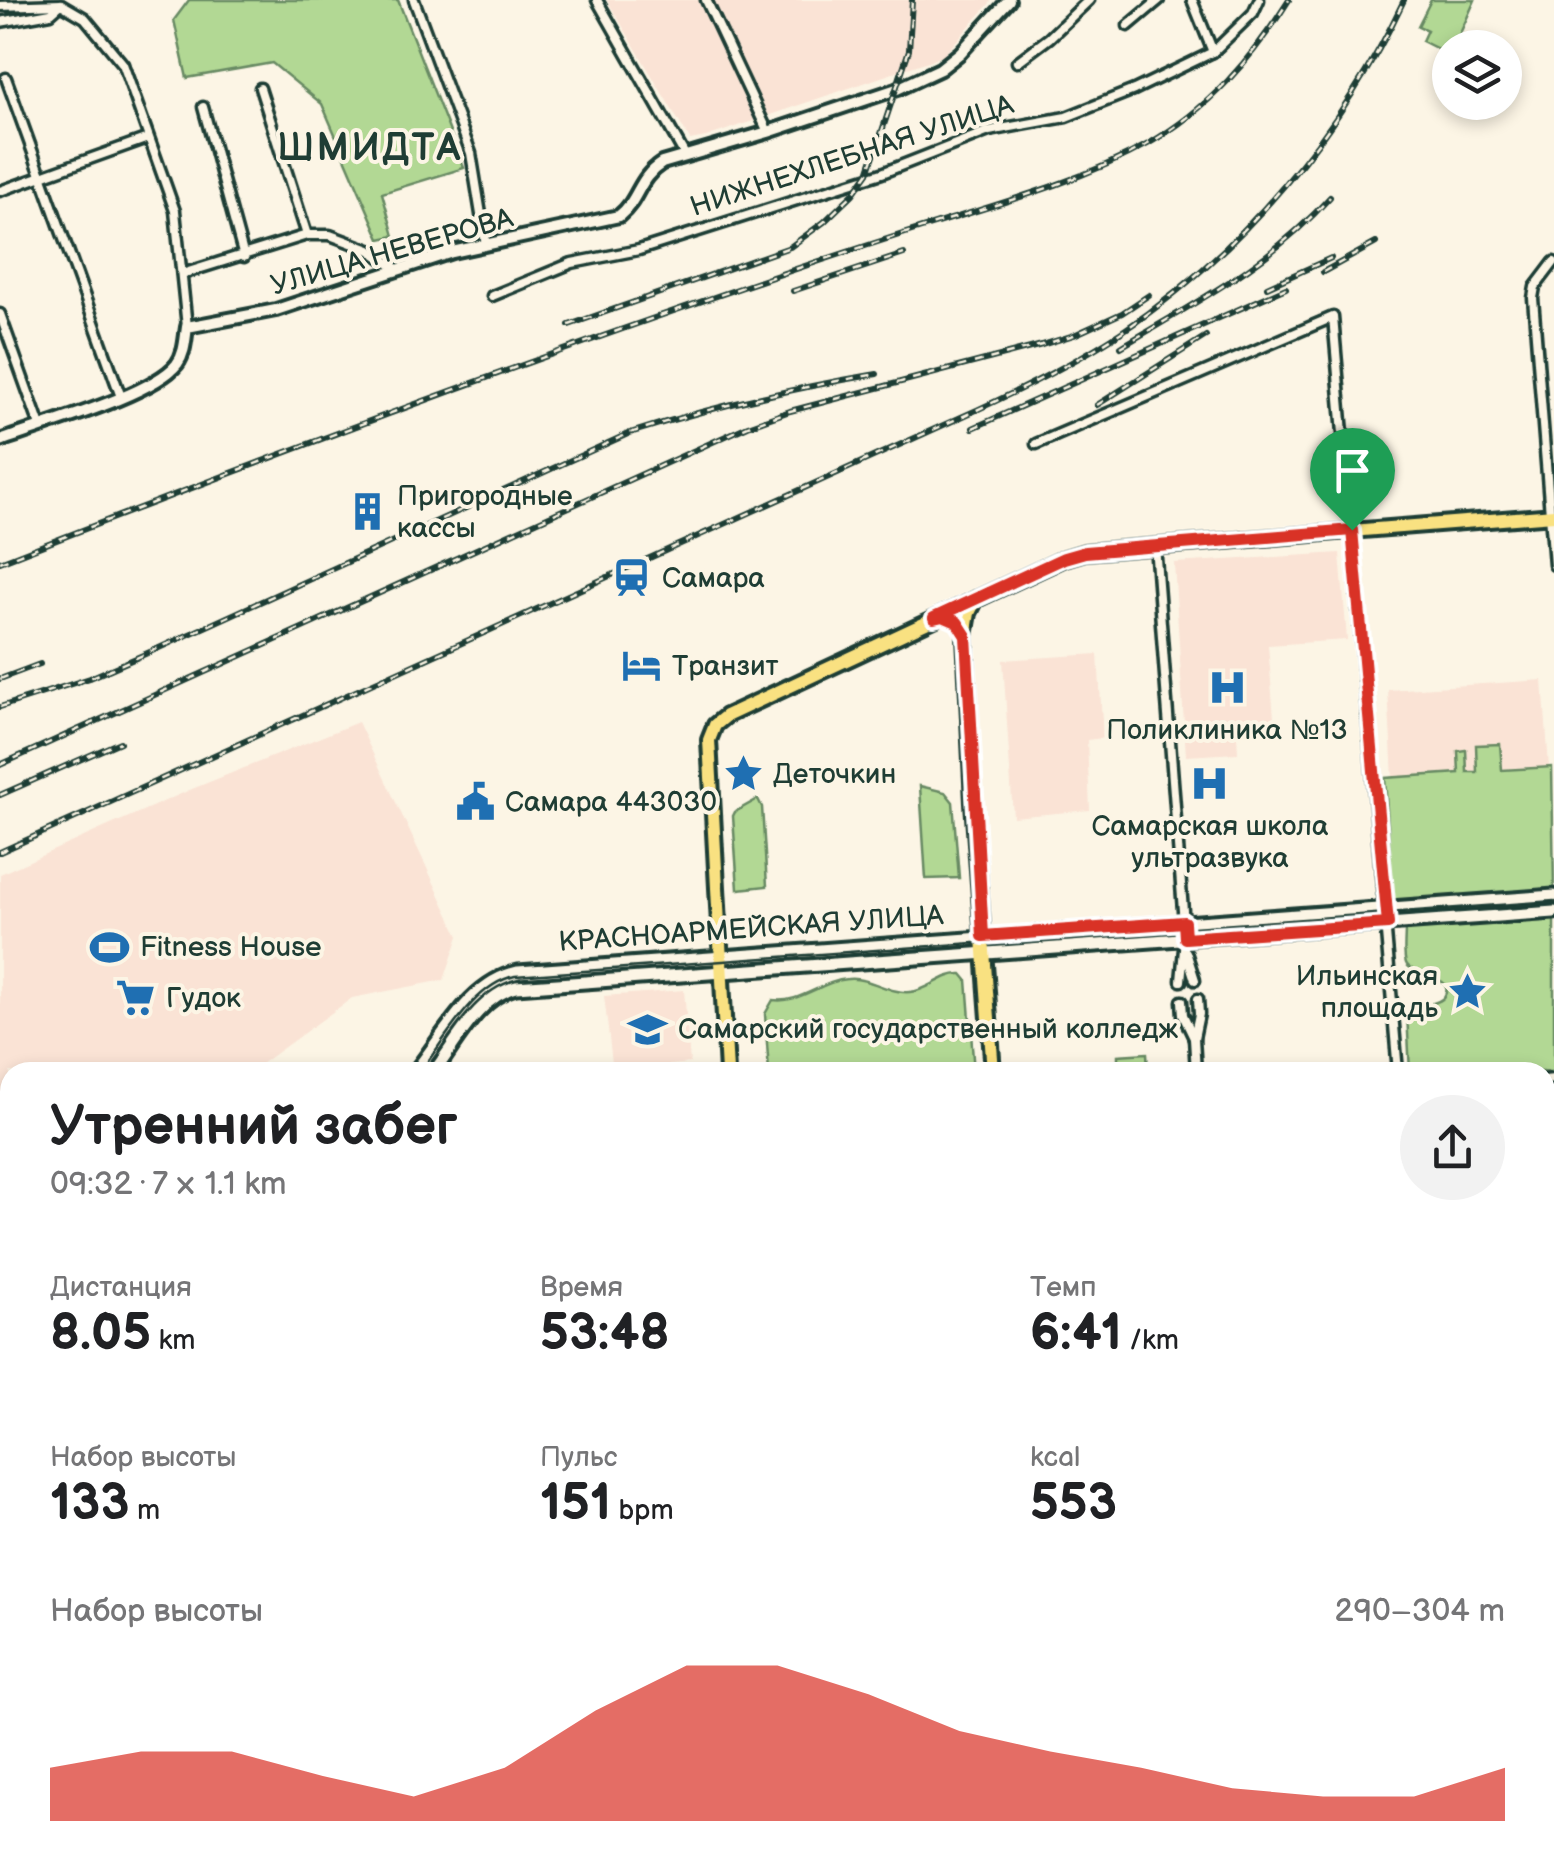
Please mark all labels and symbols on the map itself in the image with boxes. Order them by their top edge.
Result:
street label: НИЖНЕХЛЕБНАЯ УЛИЦА [686,88,1019,224]
district label: ШМИДТА [277,126,463,171]
street label: УЛИЦА НЕВЕРОВА [267,201,518,302]
pin [1310,428,1395,531]
place label: Пригородные кассы [397,480,572,545]
building icon: Пригородные кассы [346,491,388,533]
station icon: Самара [611,557,653,599]
place label: Самара [662,562,765,595]
hotel icon: Транзит [621,645,663,687]
place label: Транзит [672,650,779,683]
hospital icon: Поликлиника №13 [1206,666,1248,708]
place label: Поликлиника №13 [1106,714,1348,747]
place icon: Деточкин [722,753,764,795]
place label: Деточкин [773,758,896,791]
hospital icon: Самарская школа ультразвука [1189,763,1231,805]
public building icon: Самара 443030 [454,781,496,823]
place label: Самара 443030 [505,786,717,819]
place label: Самарская школа ультразвука [1092,810,1329,875]
street label: КРАСНОАРМЕЙСКАЯ УЛИЦА [557,899,946,959]
sports icon: Fitness House [89,926,131,968]
place label: Fitness House [140,931,322,964]
place label: Ильинская площадь [1296,960,1438,1025]
place icon: Ильинская площадь [1447,971,1489,1013]
supermarket icon: Гудок [115,977,157,1019]
place label: Гудок [166,982,241,1015]
school or university icon: Самарский государственный колледж [627,1008,669,1050]
place label: Самарский государственный колледж [678,1013,1179,1046]

